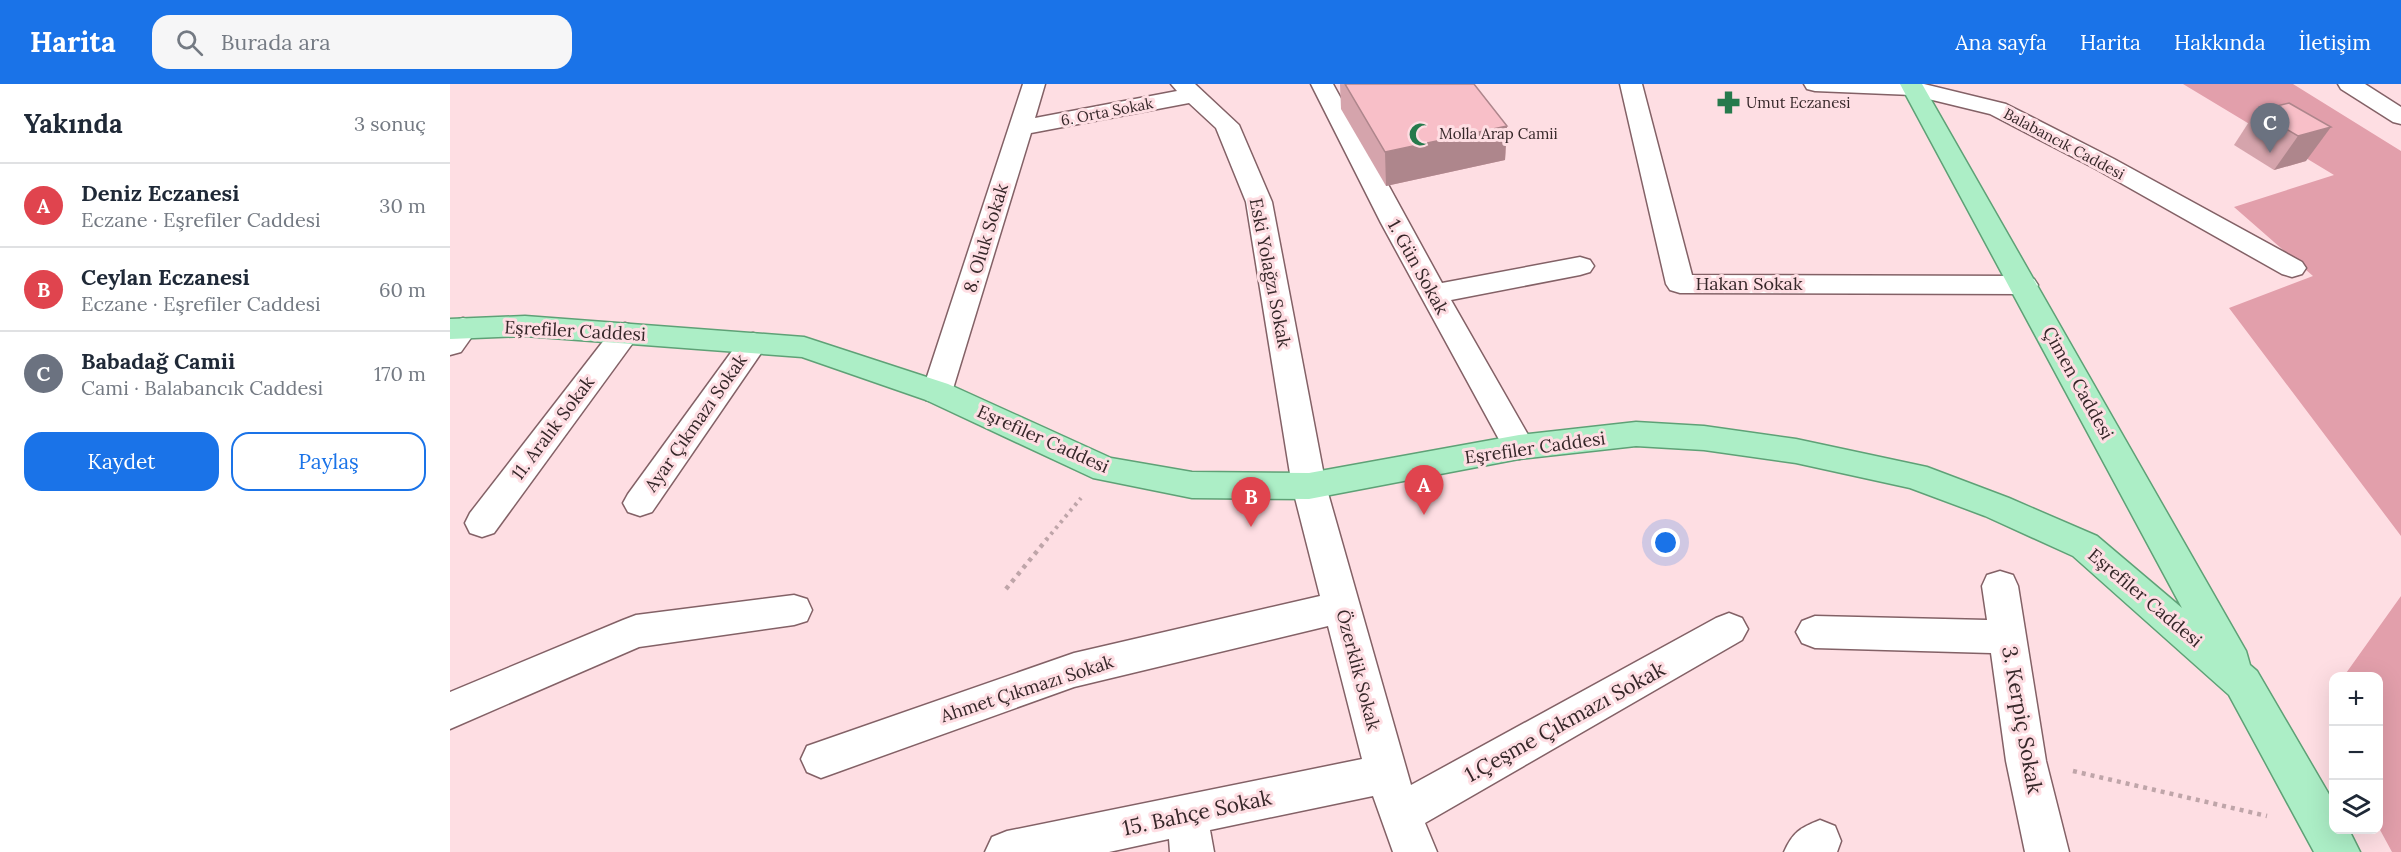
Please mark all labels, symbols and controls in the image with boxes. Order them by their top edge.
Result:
search box [152,15,572,69]
text: Harita [30,24,116,60]
icon: search [173,26,206,59]
text: Burada ara [221,28,331,56]
text: Ana sayfa [1955,29,2047,56]
text: Harita [2080,29,2141,56]
text: Hakkında [2174,29,2266,56]
text: İletişim [2299,29,2371,56]
pharmacy icon: Umut Eczanesi [1715,90,1741,116]
street label: 6. Orta Sokak [1059,93,1155,130]
place label: Umut Eczanesi [1746,93,1850,112]
street label: Balabancık Caddesi [2001,104,2128,183]
pin: C [2250,104,2290,153]
text: Yakında [24,107,123,140]
text: 3 sonuç [354,111,426,136]
mosque icon: Molla Arap Camii [1408,121,1434,147]
place label: Molla Arap Camii [1439,124,1558,143]
text: Deniz Eczanesi [81,179,239,207]
street label: 8. Oluk Sokak [958,180,1013,295]
text: A [37,193,50,218]
text: 30 m [379,193,426,218]
street label: Eski Yolağzı Sokak [1245,196,1296,350]
text: Eczane · Eşrefiler Caddesi [81,207,321,232]
street label: 1. Gün Sokak [1383,215,1454,319]
text: Ceylan Eczanesi [81,263,250,291]
street label: Hakan Sokak [1695,272,1803,295]
text: B [37,277,50,302]
text: 60 m [379,277,426,302]
text: Eczane · Eşrefiler Caddesi [81,291,321,316]
street label: Eşrefiler Caddesi [504,315,646,346]
street label: Çimen Caddesi [2038,322,2119,443]
text: Babadağ Camii [81,347,235,375]
street label: Ayar Çıkmazı Sokak [639,349,752,497]
text: C [37,361,50,386]
text: 170 m [374,361,426,386]
street label: 11. Aralık Sokak [506,371,599,484]
text: Cami · Balabancık Caddesi [81,375,323,400]
street label: Eşrefiler Caddesi [974,399,1113,478]
street label: Eşrefiler Caddesi [1463,426,1607,469]
button: Kaydet [24,432,219,491]
button: Paylaş [231,432,426,491]
pin: A [1404,466,1444,515]
pin: B [1232,478,1270,527]
your location [1651,528,1680,557]
street label: Eşrefiler Caddesi [2084,543,2207,652]
street label: Özerklik Sokak [1331,607,1386,733]
street label: 3. Kerpiç Sokak [1996,644,2049,797]
street label: Ahmet Çıkmazı Sokak [937,650,1117,728]
street label: 1.Çeşme Çıkmazı Sokak [1460,655,1670,788]
map controls [2329,672,2383,834]
button: + [2329,672,2383,726]
button: − [2329,726,2383,780]
button: layers [2329,780,2383,834]
street label: 15. Bahçe Sokak [1120,783,1275,841]

